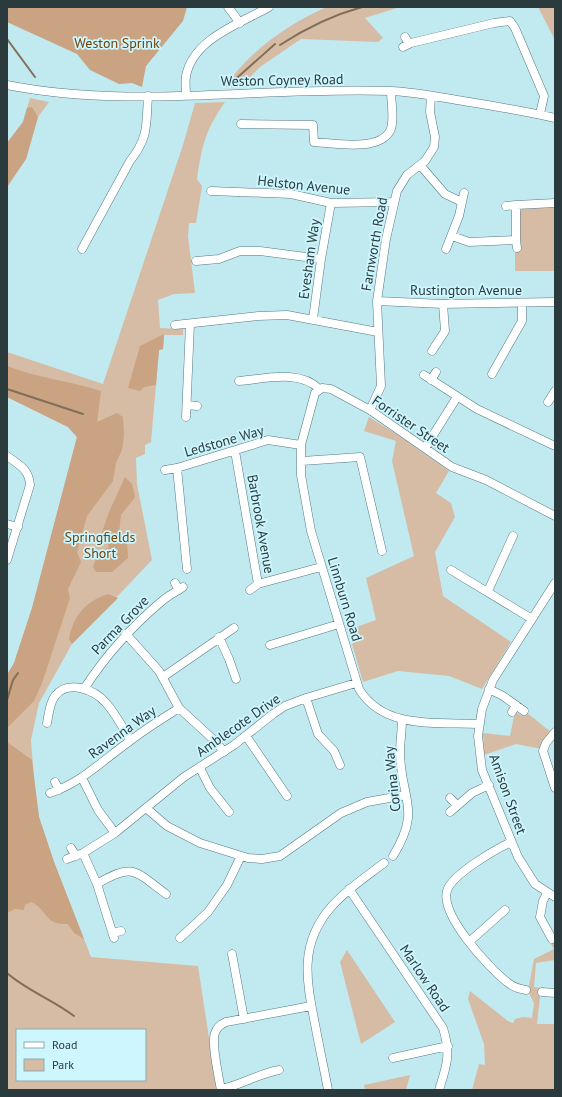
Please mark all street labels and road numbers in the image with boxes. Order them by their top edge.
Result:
street label: Weston Coyney Road [220,70,344,90]
street label: Helston Avenue [257,171,351,199]
street label: Farnworth Road [357,196,391,292]
street label: Evesham Way [294,217,324,300]
street label: Rustington Avenue [410,281,522,299]
street label: Forrister Street [369,391,453,457]
street label: Ledstone Way [182,421,266,461]
street label: Barbrook Avenue [243,473,279,575]
street label: Linnburn Road [324,555,366,643]
street label: Parma Grove [87,592,153,658]
street label: Amblecote Drive [193,689,283,761]
street label: Ravenna Way [85,701,160,763]
street label: Corina Way [380,745,404,813]
street label: Amison Street [485,752,531,837]
street label: Marlow Road [396,941,454,1015]

